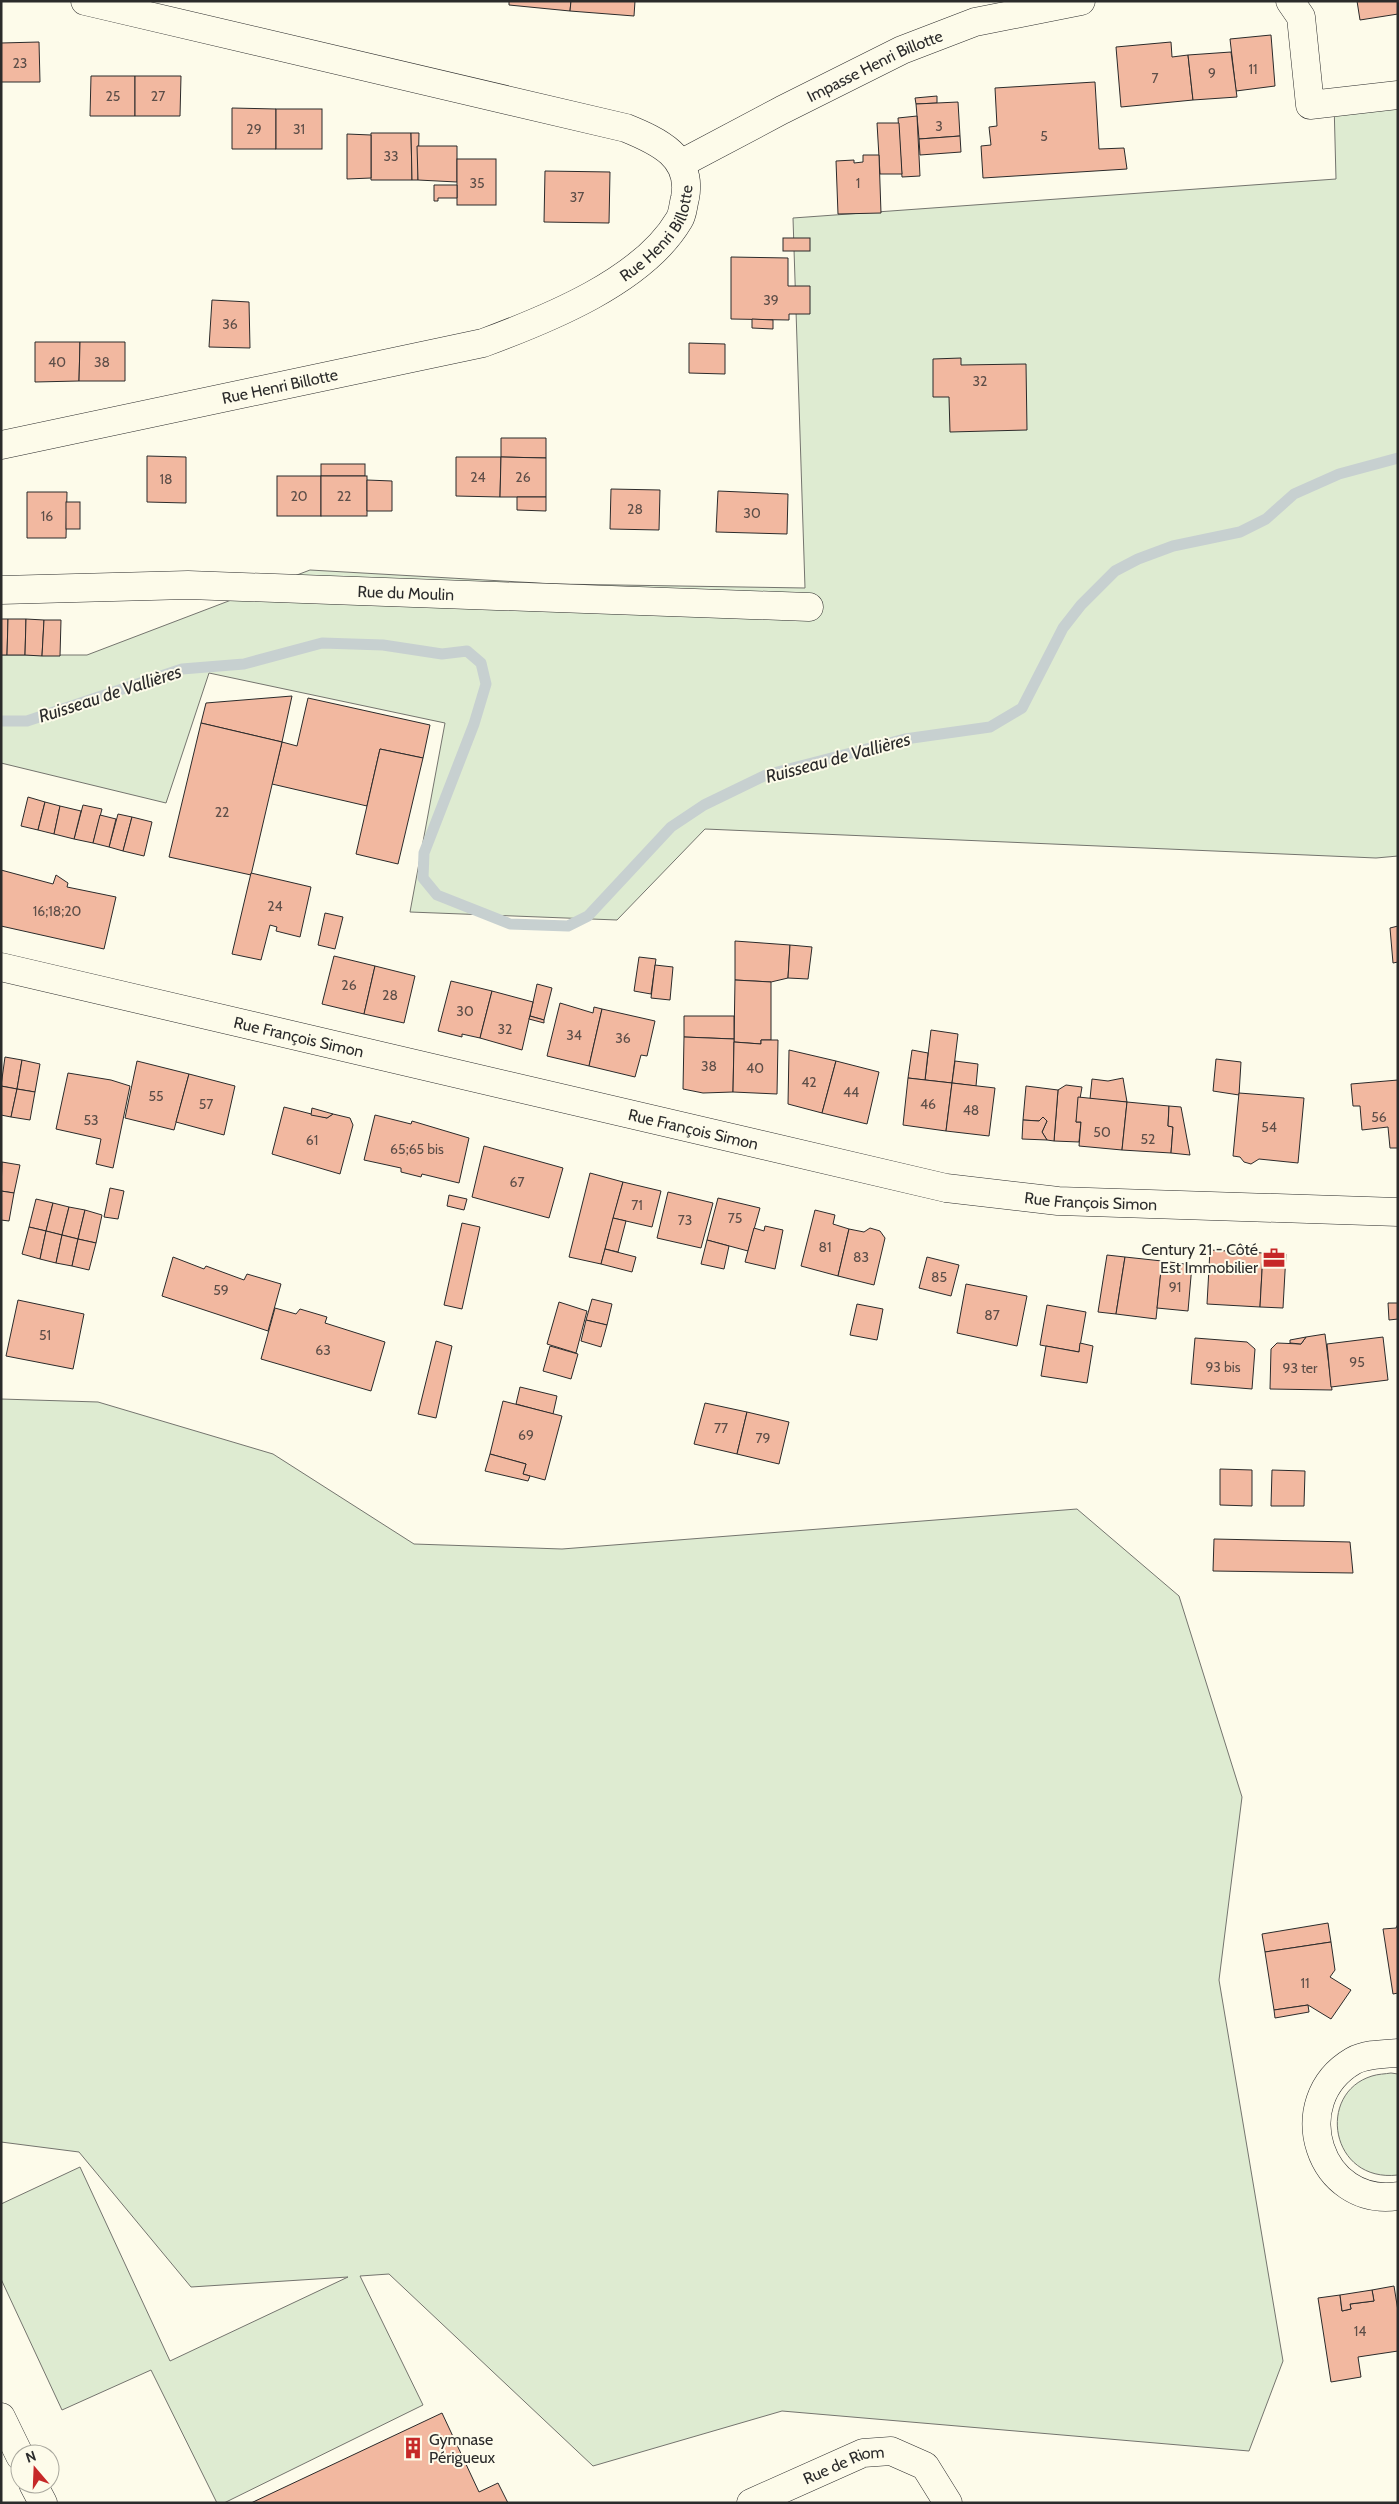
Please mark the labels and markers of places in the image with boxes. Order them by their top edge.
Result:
place label: Century 21 - Côté Est Immobilier [1141,1240,1259,1277]
office icon: Century 21 - Côté Est Immobilier [1261,1245,1287,1271]
place label: Gymnase Périgueux [429,2430,496,2467]
building icon: Gymnase Périgueux [400,2435,426,2461]

